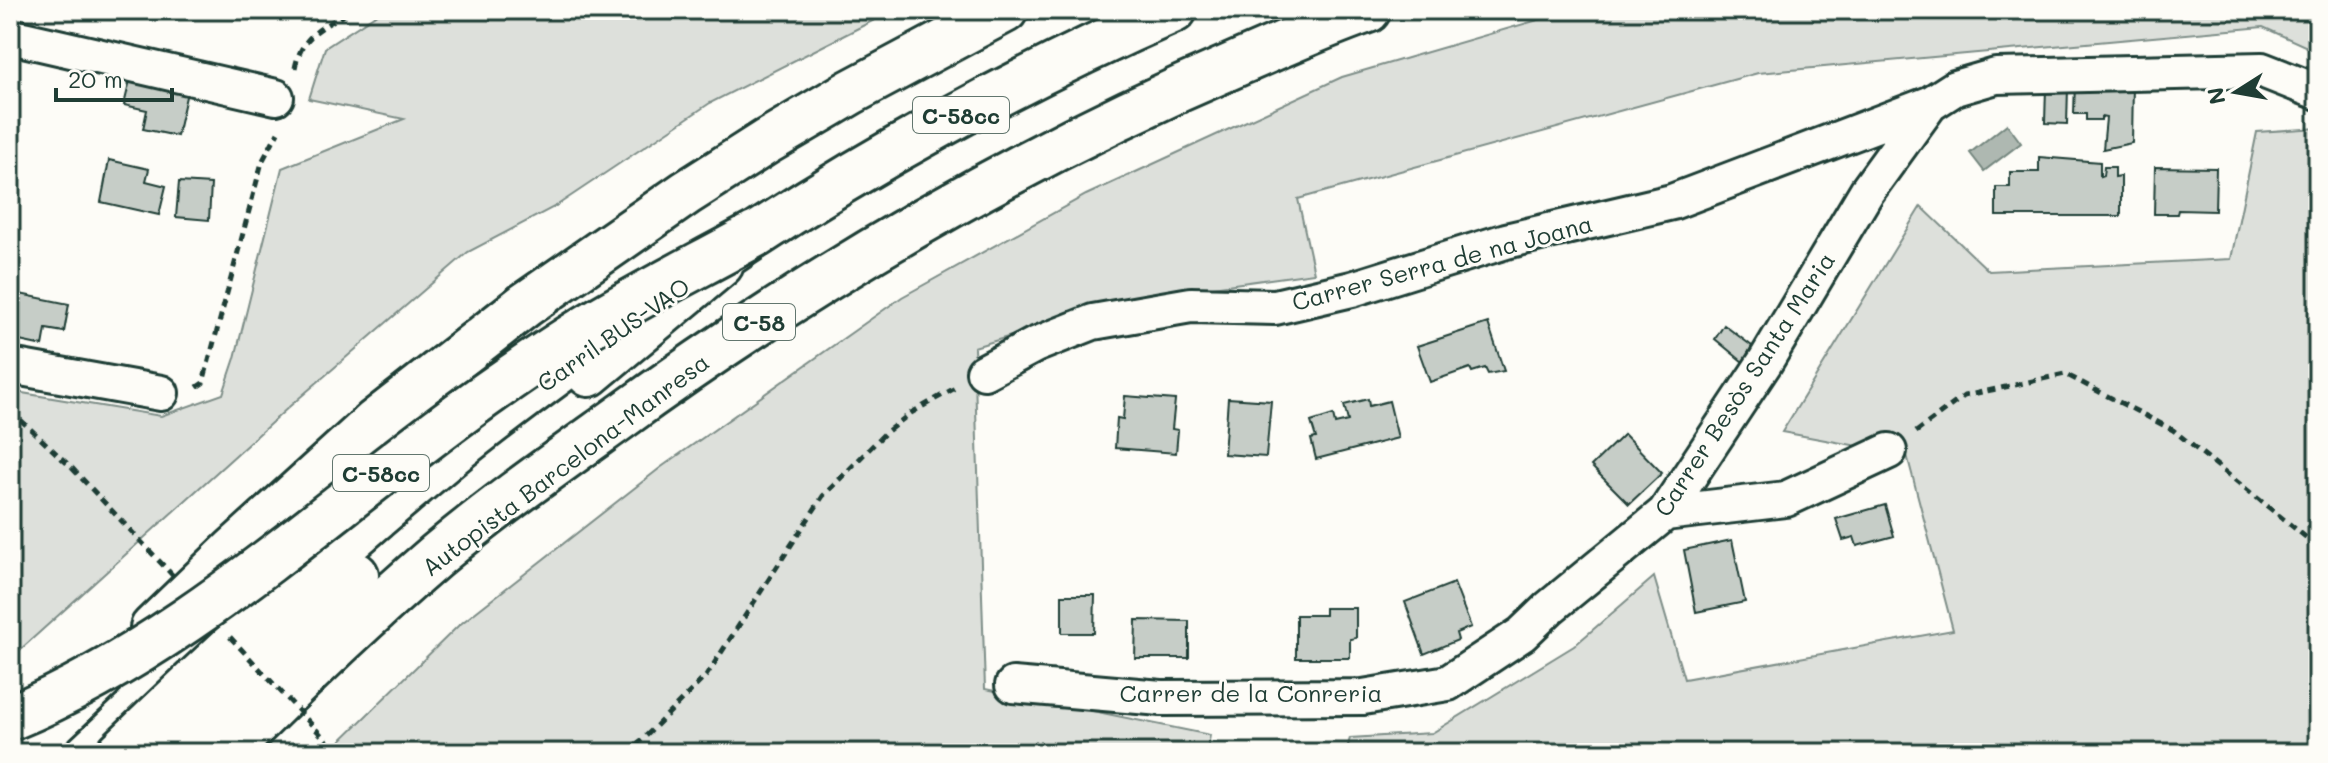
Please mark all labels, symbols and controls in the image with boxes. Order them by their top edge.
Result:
scale bar [56,52,172,102]
north arrow [2196,52,2276,132]
text: 20 m [68,63,123,94]
text: N [2200,85,2232,107]
road number: C-58cc [913,97,1009,133]
street label: Carrer Serra de na Joana [1288,207,1596,317]
street label: Carrer Besòs Santa Maria [1647,246,1841,522]
street label: Carril BUS-VAO [531,270,695,398]
road number: C-58 [723,304,795,340]
street label: Autopista Barcelona-Manresa [415,346,715,582]
road number: C-58cc [333,455,429,491]
street label: Carrer de la Conreria [1119,677,1383,708]

